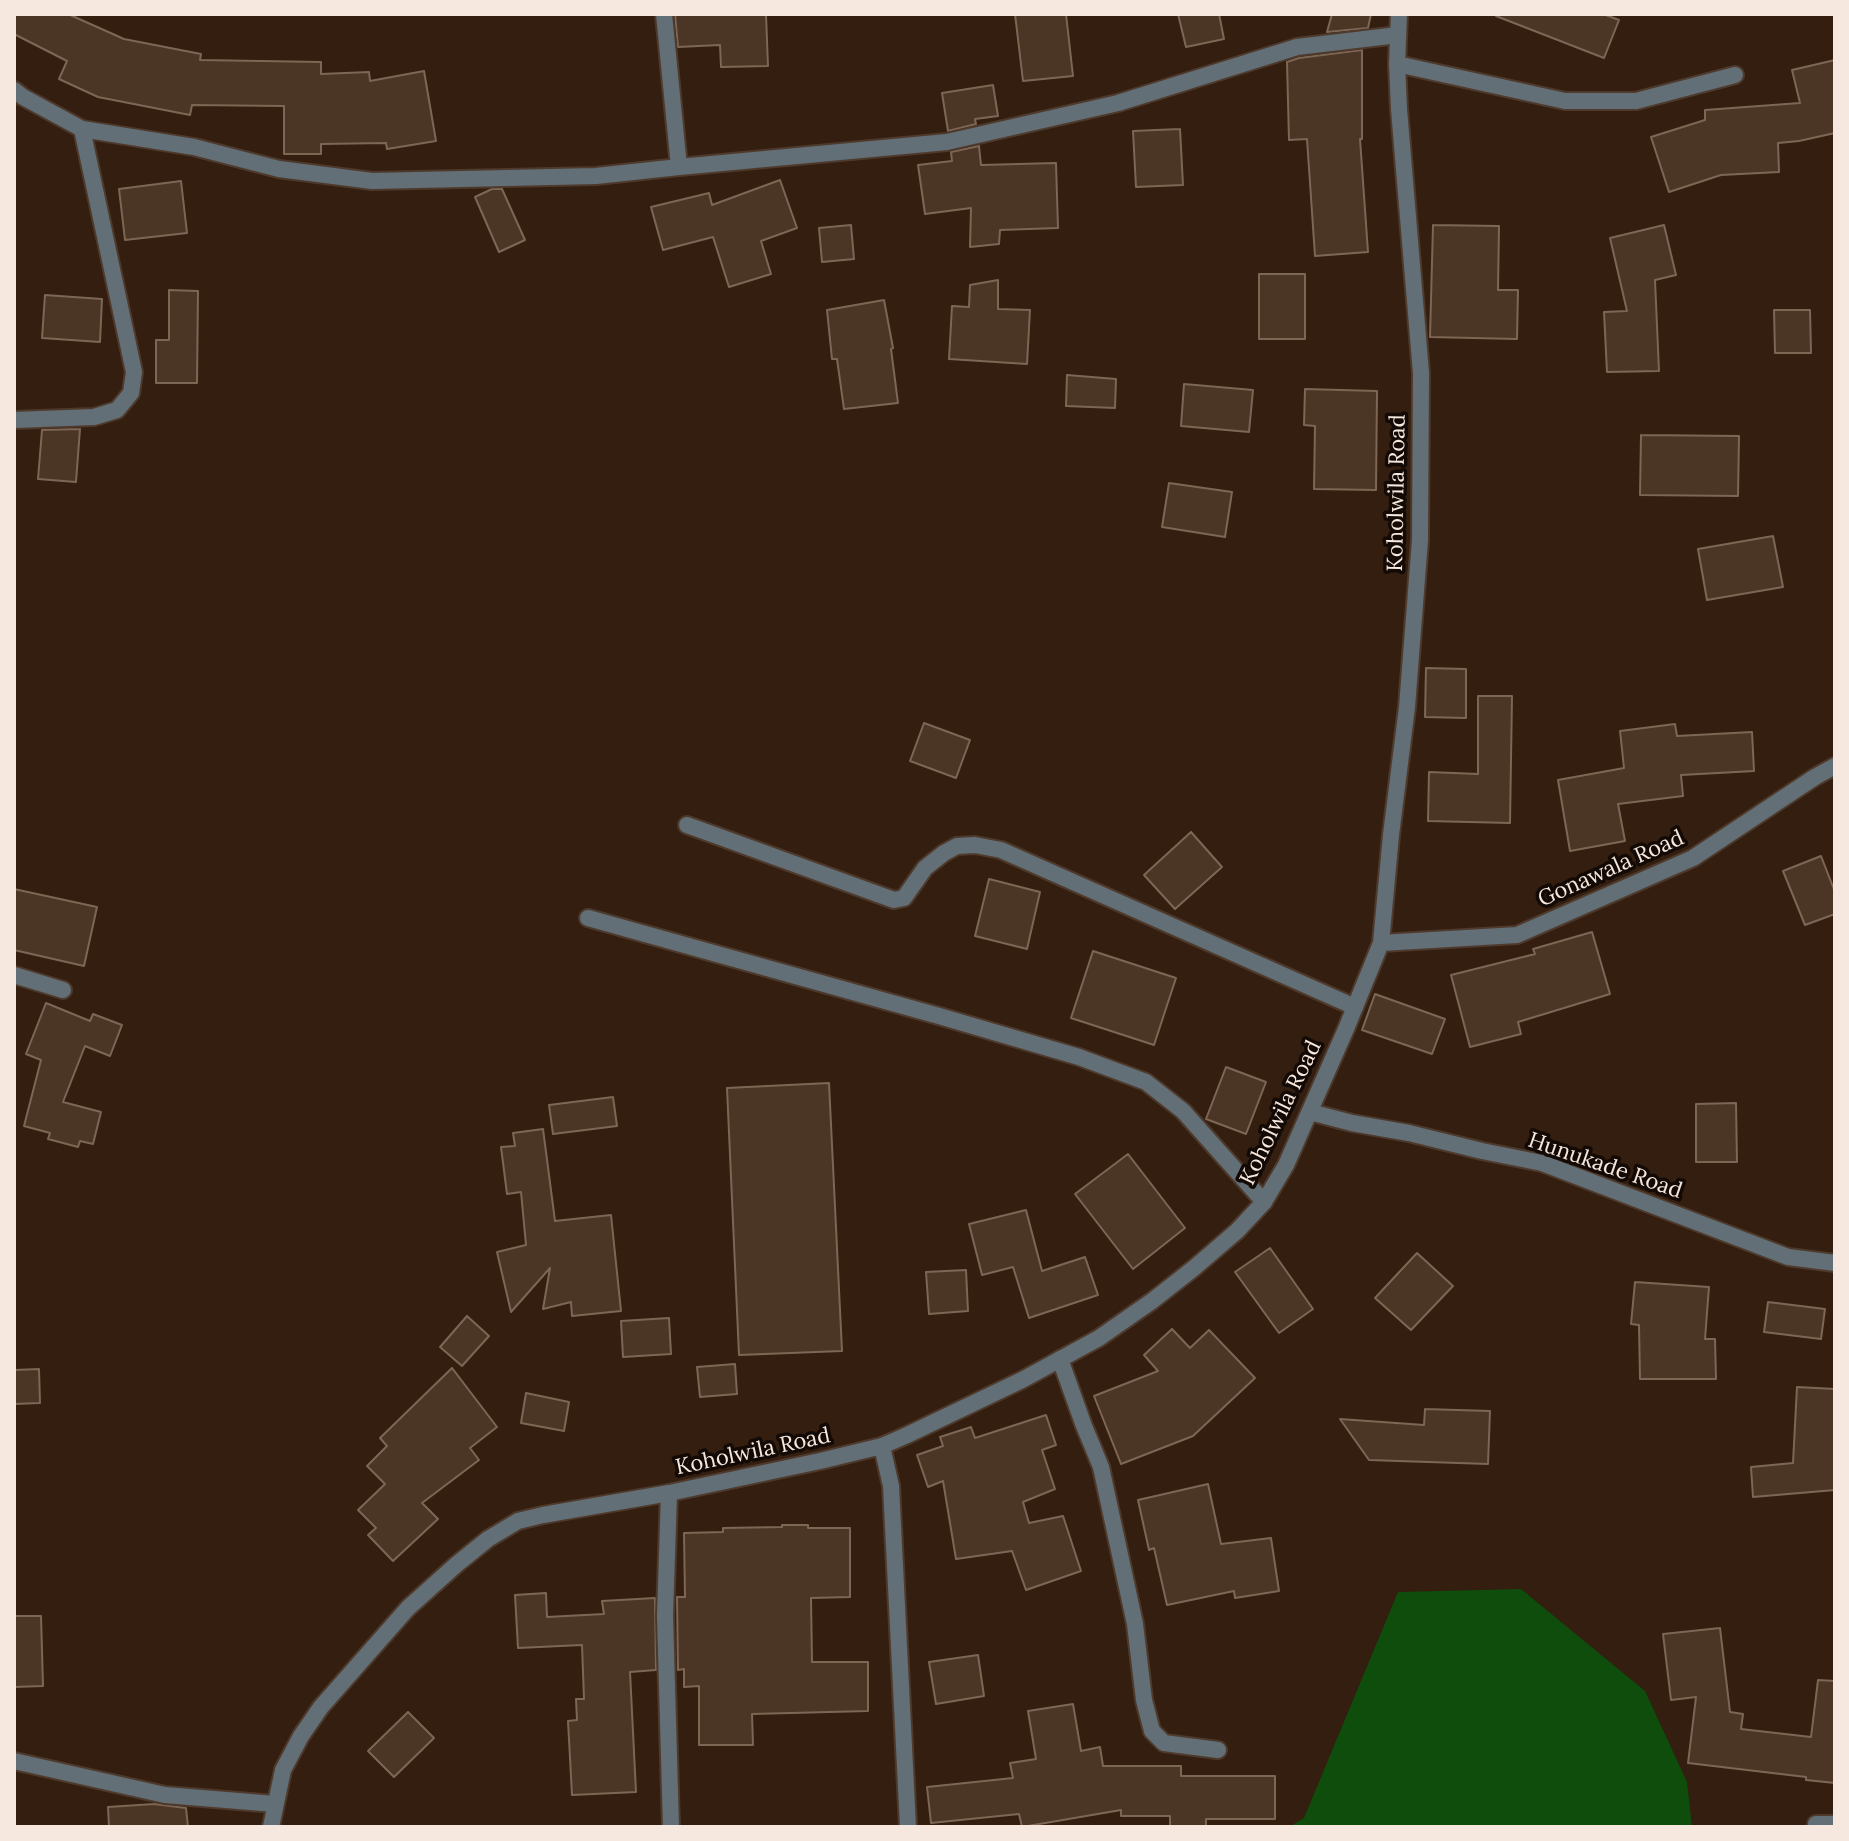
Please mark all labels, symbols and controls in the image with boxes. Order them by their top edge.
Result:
street label: Koholwila Road [1382,414,1412,572]
street label: Gonawala Road [1534,825,1688,913]
street label: Koholwila Road [1235,1036,1327,1190]
street label: Hunukade Road [1524,1127,1686,1205]
street label: Koholwila Road [673,1423,833,1481]

